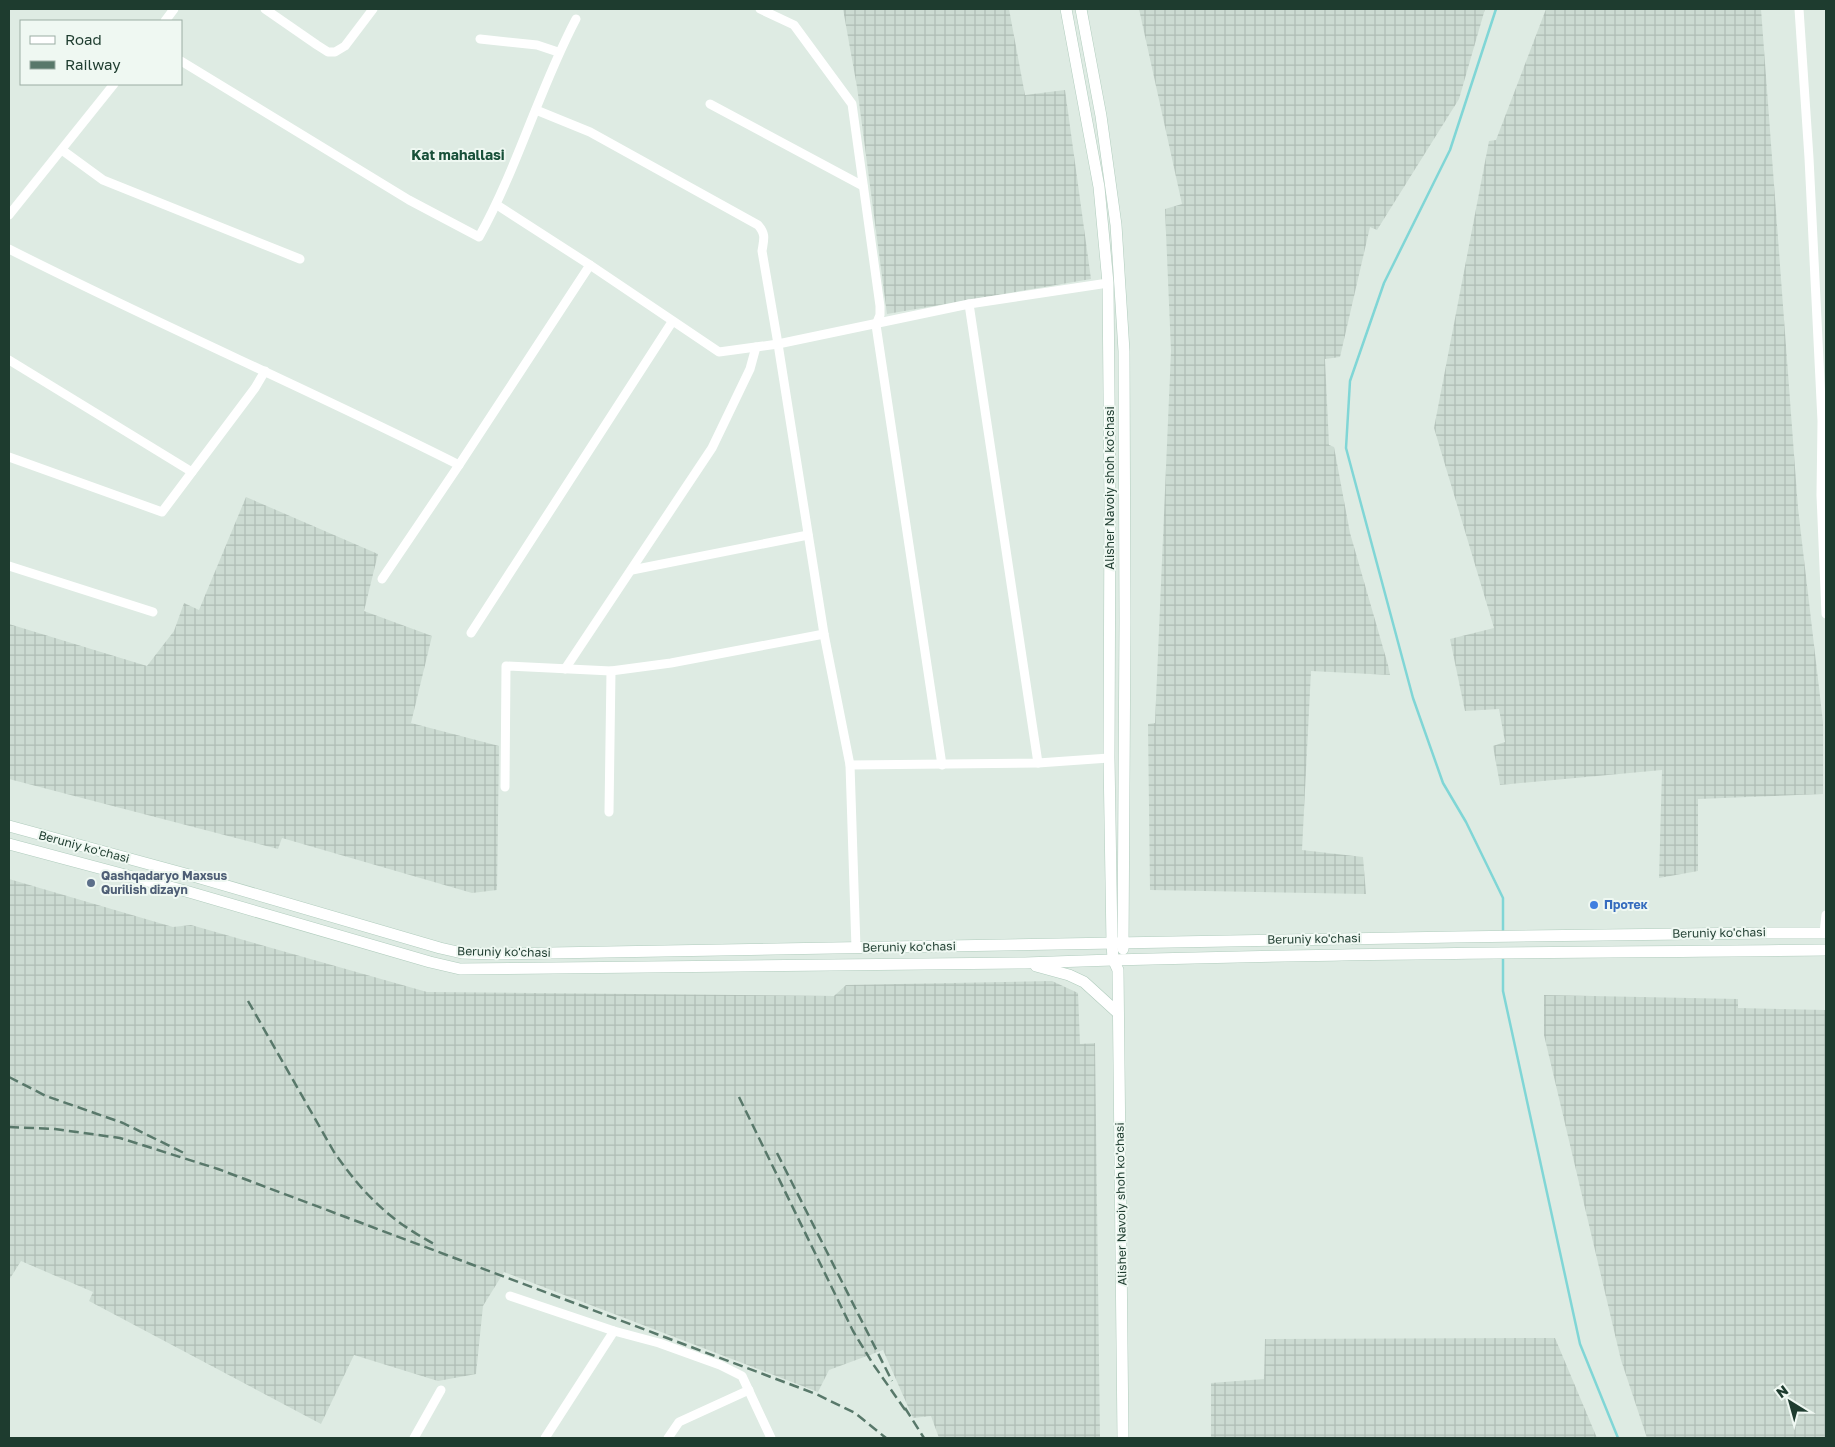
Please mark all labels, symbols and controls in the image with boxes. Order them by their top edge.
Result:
legend [20,20,182,85]
text: Road [65,30,102,48]
text: Railway [65,55,121,73]
district label: Kat mahallasi [411,146,505,163]
street label: Alisher Navoiy shoh ko'chasi [1102,406,1117,570]
street label: Beruniy ko'chasi [37,827,131,866]
place label: Qashqadaryo Maxsus Qurilish dizayn [101,868,227,897]
marker: Qashqadaryo Maxsus Qurilish dizayn [85,877,97,889]
place label: Протек [1604,897,1648,912]
marker: Протек [1588,899,1600,911]
street label: Beruniy ko'chasi [1672,924,1766,941]
street label: Beruniy ko'chasi [1267,930,1361,947]
street label: Beruniy ko'chasi [862,938,956,955]
street label: Beruniy ko'chasi [457,943,551,960]
street label: Alisher Navoiy shoh ko'chasi [1112,1122,1129,1286]
north arrow [1765,1377,1815,1427]
text: N [1773,1381,1791,1401]

